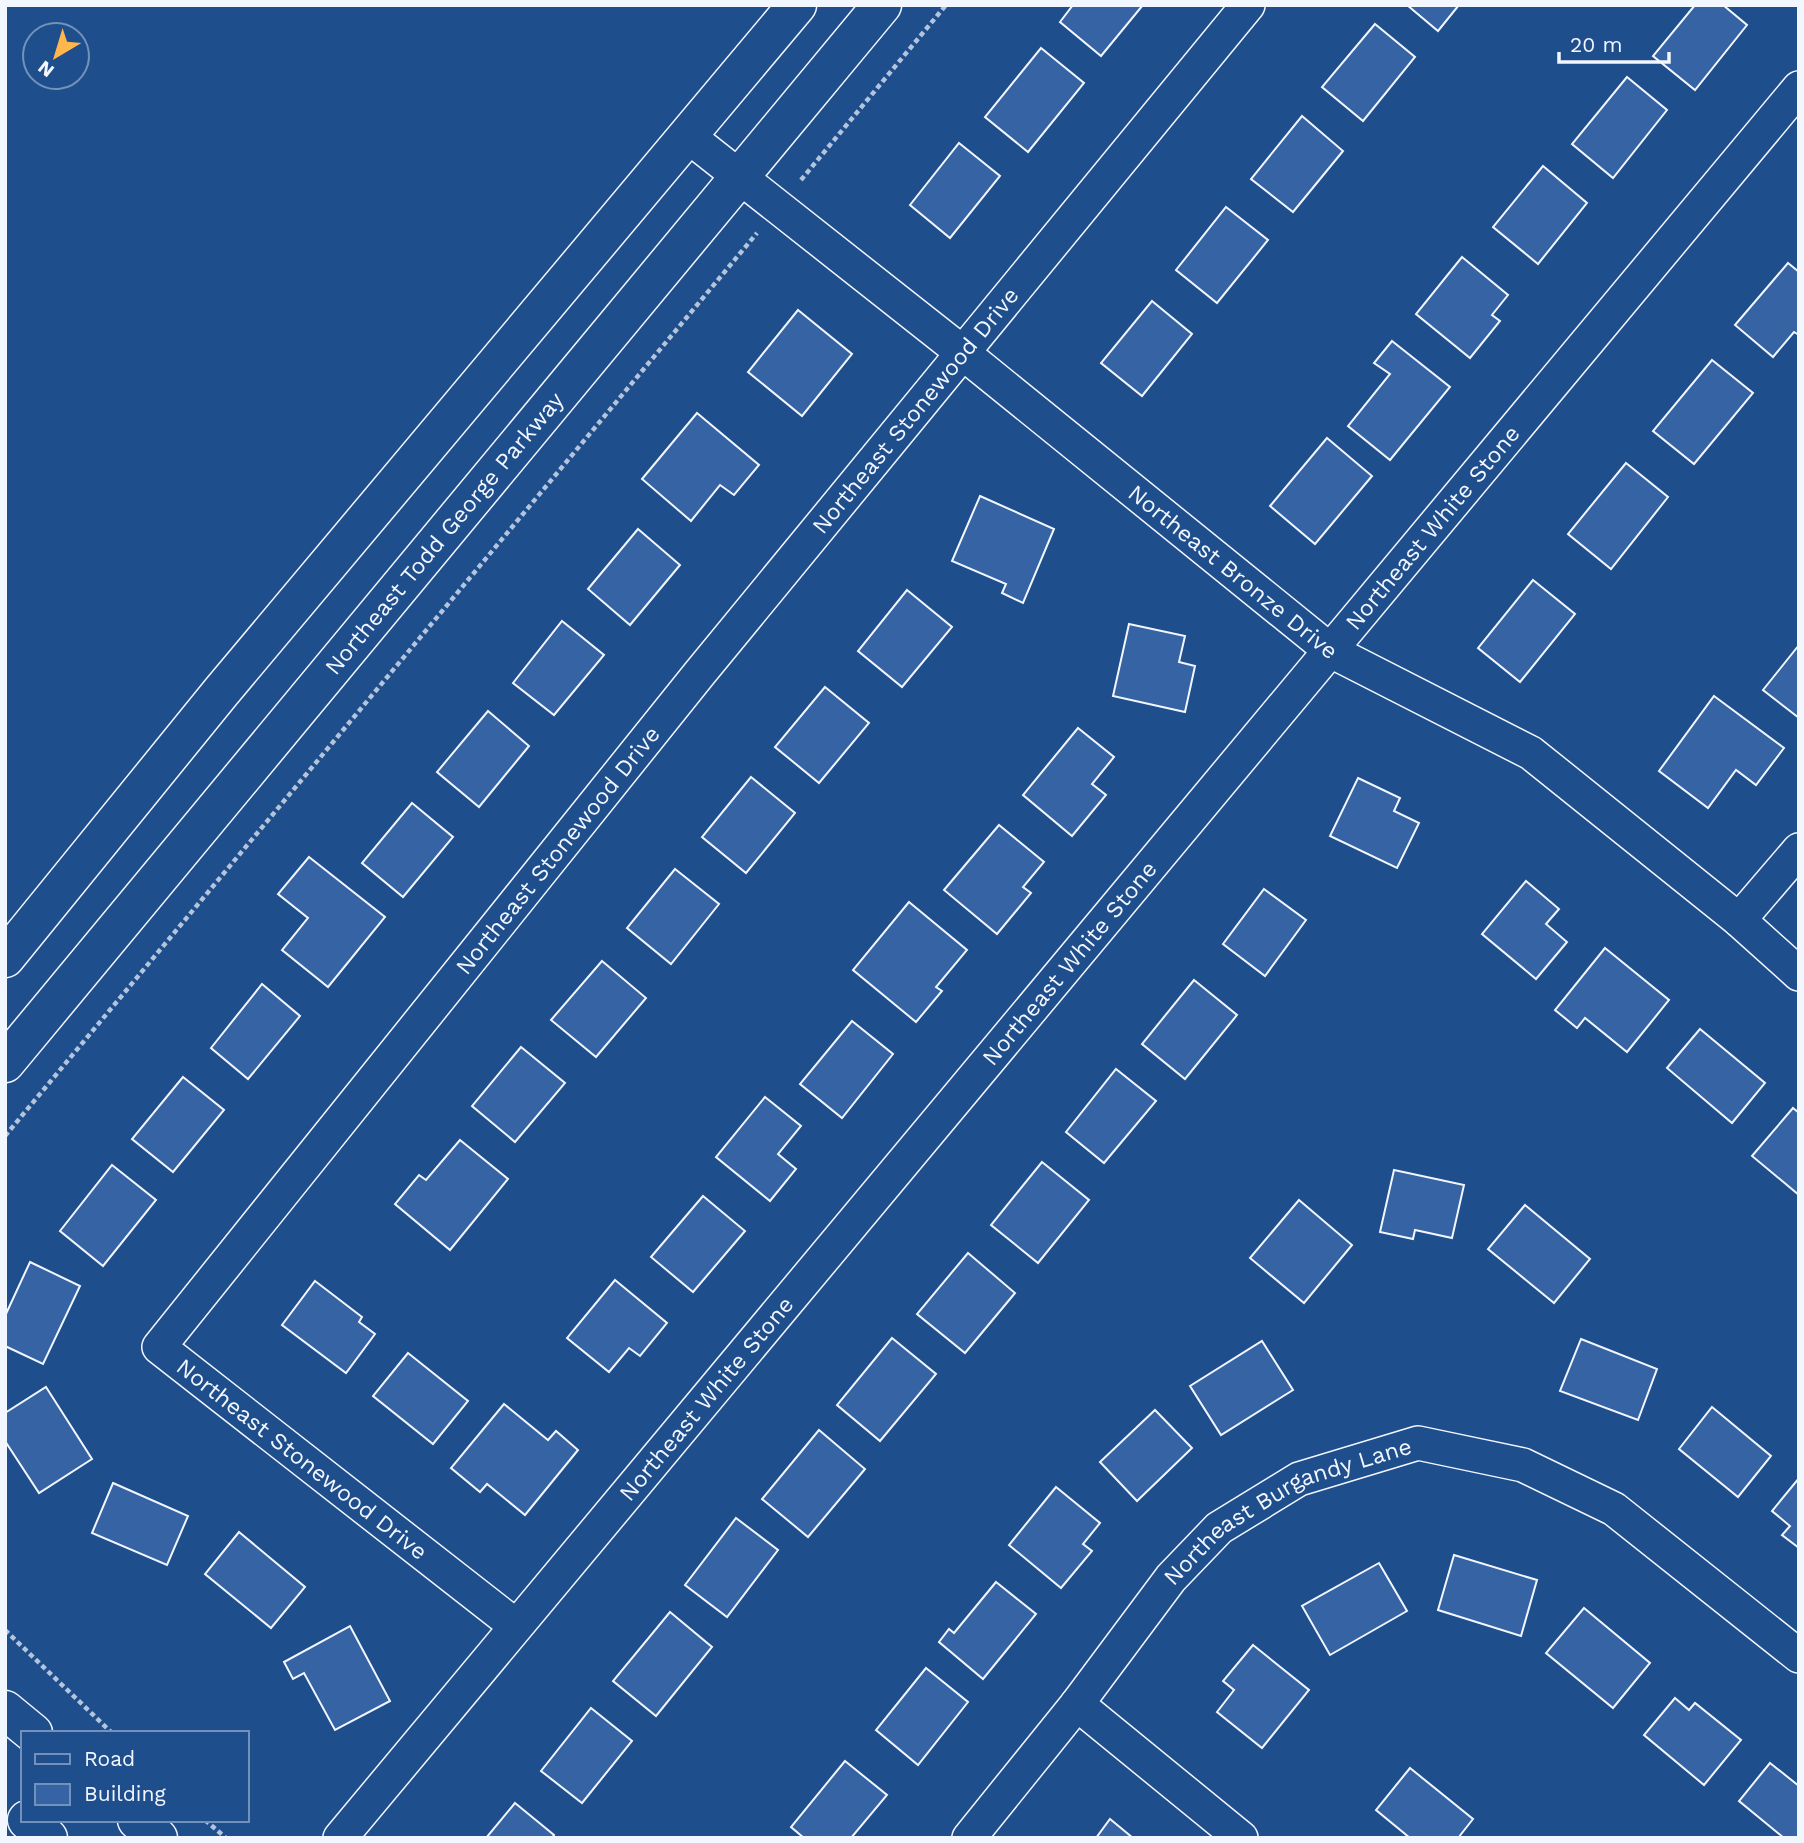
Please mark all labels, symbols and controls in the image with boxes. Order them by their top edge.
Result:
north arrow [21,21,91,91]
scale bar [1559,21,1669,65]
text: 20 m [1570,32,1622,57]
text: N [33,56,58,82]
street label: Northeast Stonewood Drive [807,282,1025,539]
street label: Northeast Todd George Parkway [320,387,569,680]
street label: Northeast White Stone [1340,420,1526,636]
street label: Northeast Bronze Drive [1123,479,1343,665]
street label: Northeast Stonewood Drive [450,721,666,980]
street label: Northeast White Stone [977,856,1163,1071]
street label: Northeast White Stone [614,1291,799,1507]
street label: Northeast Stonewood Drive [171,1353,432,1566]
street label: Northeast Burgandy Lane [1158,1433,1415,1591]
legend [21,1731,248,1822]
text: Road [84,1746,135,1771]
text: Building [84,1781,166,1806]

